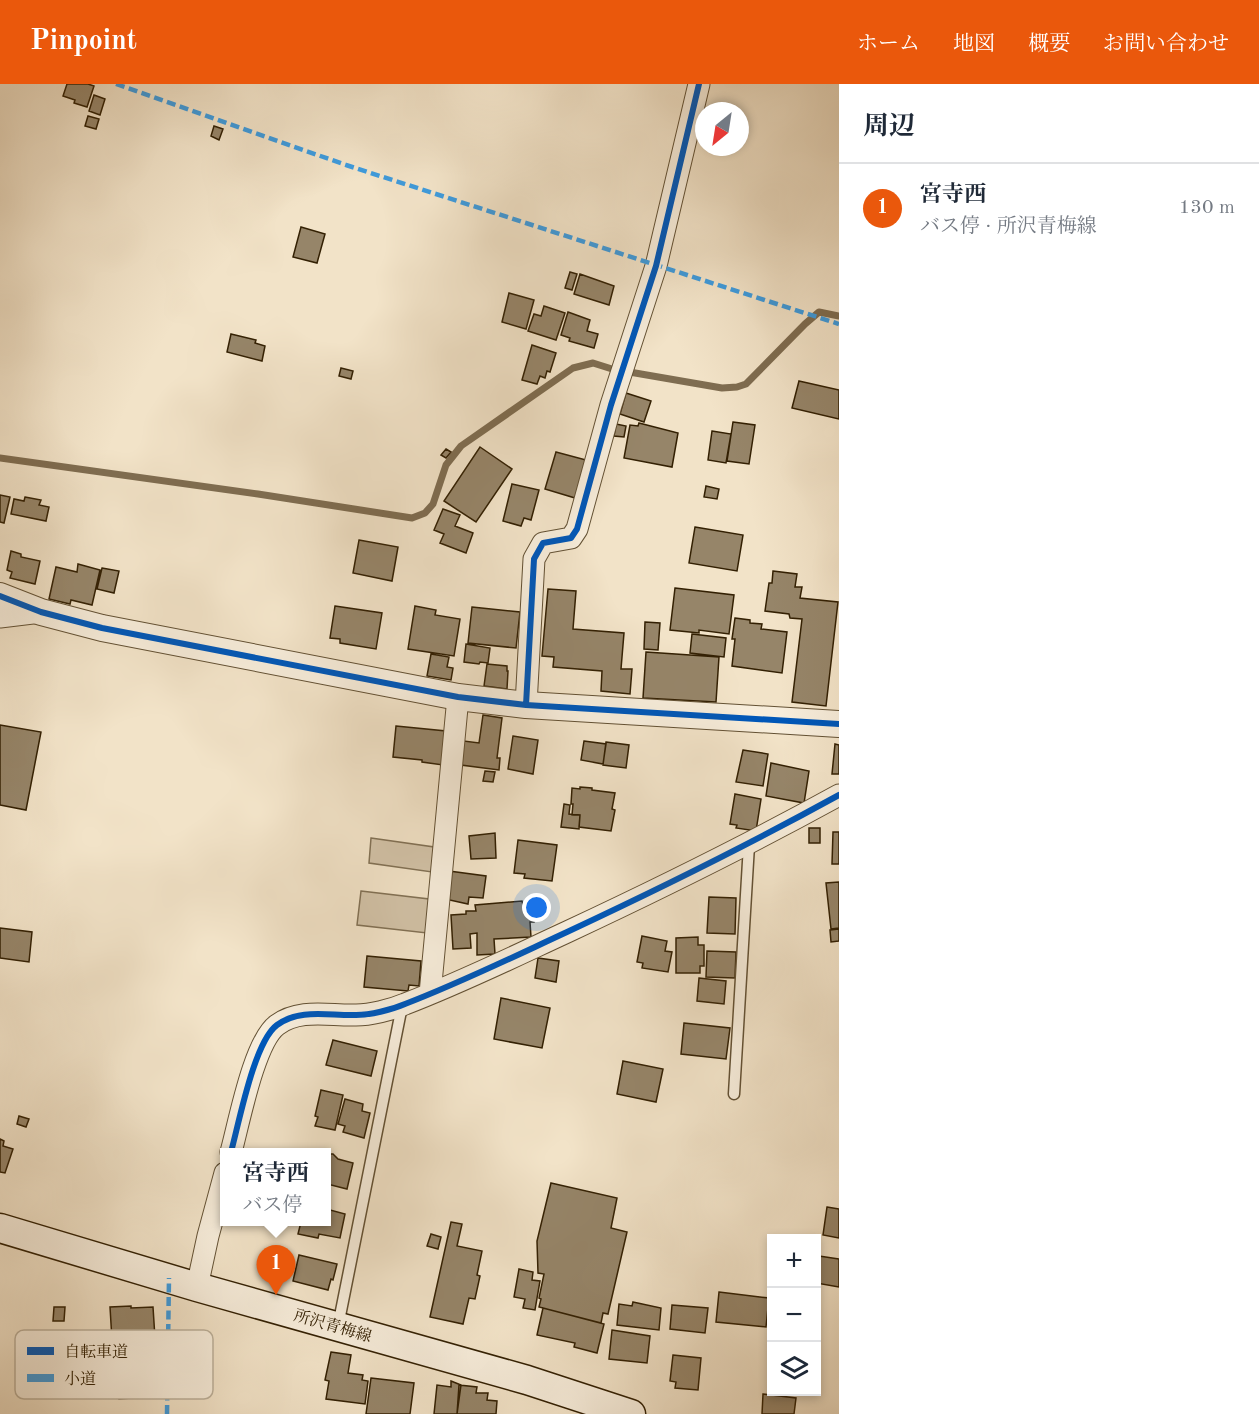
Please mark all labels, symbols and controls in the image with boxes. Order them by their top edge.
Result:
text: Pinpoint [30,28,137,56]
text: ホーム [857,34,920,55]
text: 地図 [953,34,995,55]
text: 概要 [1028,34,1070,55]
text: お問い合わせ [1103,34,1229,55]
north arrow [695,102,749,156]
text: 周辺 [863,114,915,140]
text: 宮寺西 [920,184,986,206]
text: 1 [877,198,888,218]
text: 130 m [1179,198,1235,218]
text: バス停 · 所沢青梅線 [920,217,1097,237]
your location [522,893,551,922]
popup [220,1148,331,1226]
text: 宮寺西 [242,1163,309,1185]
text: バス停 [242,1196,302,1216]
map controls [767,1234,821,1396]
button: + [767,1234,821,1288]
pin: 1 [256,1246,296,1295]
button: − [767,1288,821,1342]
street label: 所沢青梅線 [292,1306,374,1346]
legend [15,1330,213,1399]
button: layers [767,1342,821,1396]
text: 自転車道 [64,1343,128,1361]
text: 小道 [64,1370,96,1388]

